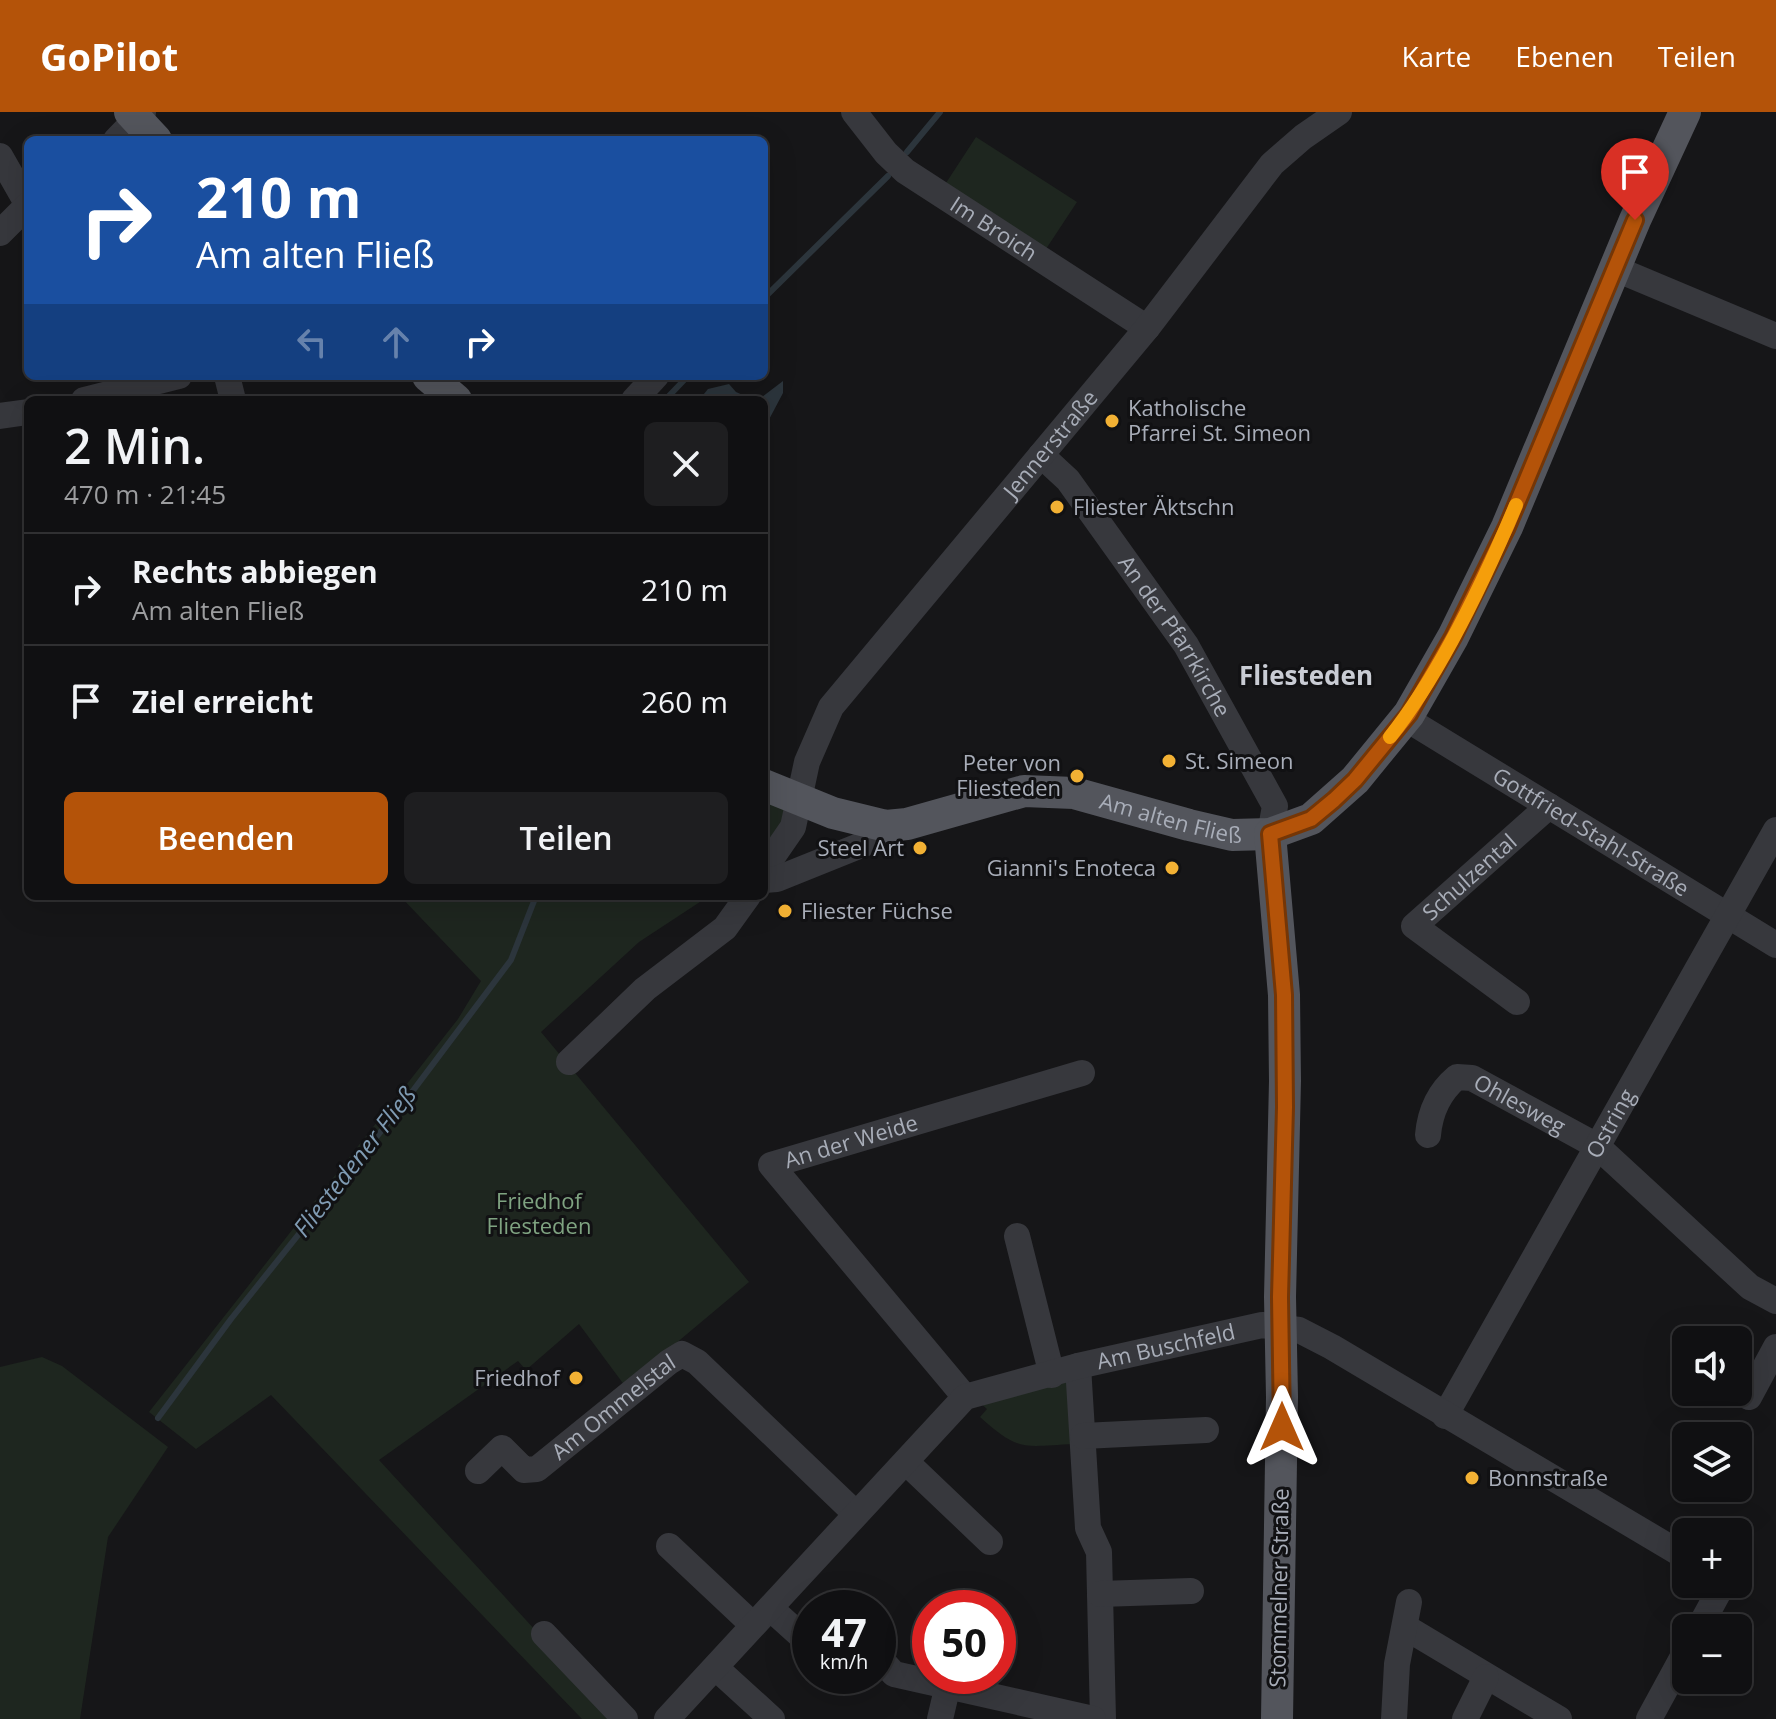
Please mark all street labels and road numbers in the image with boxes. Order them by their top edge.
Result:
street label: Im Broich [945,188,1044,267]
street label: Jennerstraße [994,383,1103,505]
street label: An der Pfarrkirche [1112,548,1239,722]
street label: Gottfried-Stahl-Straße [1488,759,1695,903]
street label: Am alten Fließ [1097,785,1242,849]
street label: Schulzental [1415,826,1522,926]
street label: Ohlesweg [1469,1066,1572,1140]
street label: Ostring [1578,1083,1641,1163]
street label: An der Weide [781,1106,921,1174]
street label: Am Buschfeld [1094,1315,1238,1375]
street label: Am Ommelstal [545,1346,680,1466]
street label: Stommelner Straße [1261,1488,1295,1688]

